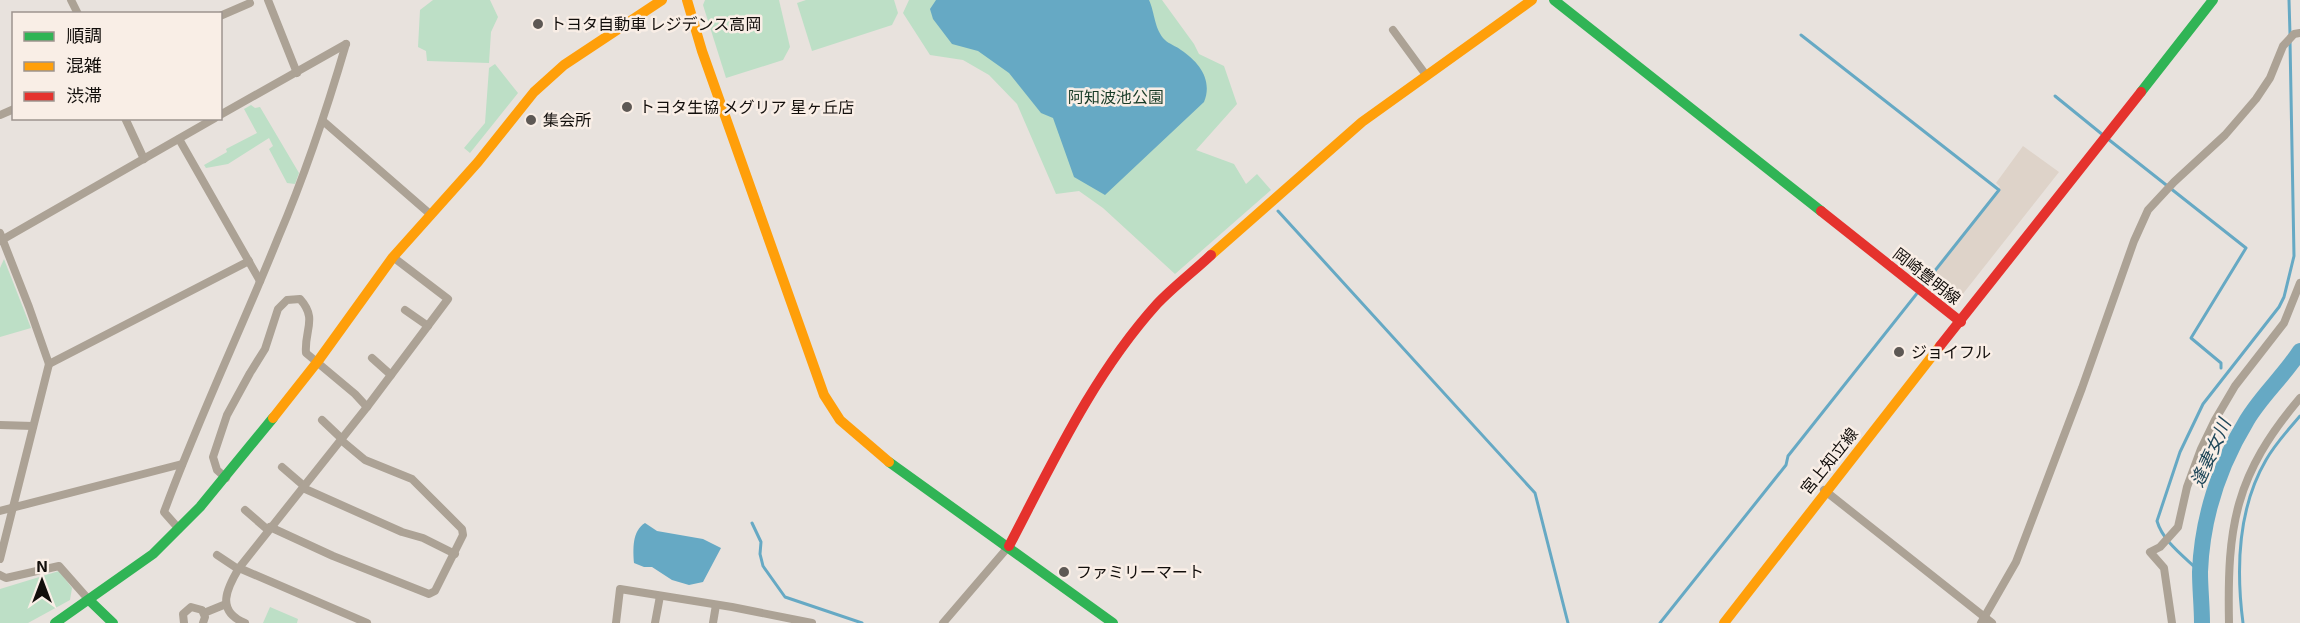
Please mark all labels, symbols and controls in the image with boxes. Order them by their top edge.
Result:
legend [12,12,222,120]
place label: トヨタ自動車 レジデンス高岡 [550,14,761,33]
marker: トヨタ自動車 レジデンス高岡 [531,17,545,31]
text: 順調 [66,24,102,46]
text: 混雑 [66,54,102,76]
text: 渋滞 [66,84,102,106]
park label: 阿知波池公園 [1068,87,1164,106]
place label: トヨタ生協 メグリア 星ヶ丘店 [639,97,854,116]
marker: トヨタ生協 メグリア 星ヶ丘店 [620,100,634,114]
place label: 集会所 [543,110,591,129]
marker: 集会所 [524,113,538,127]
street label: 岡崎豊明線 [1890,243,1965,308]
place label: ジョイフル [1911,342,1991,361]
marker: ジョイフル [1892,345,1906,359]
water label: 逢妻女川 [2185,413,2236,490]
street label: 宮上知立線 [1796,424,1861,498]
north arrow [12,551,72,611]
text: N [36,556,48,575]
place label: ファミリーマート [1076,562,1204,581]
marker: ファミリーマート [1057,565,1071,579]

